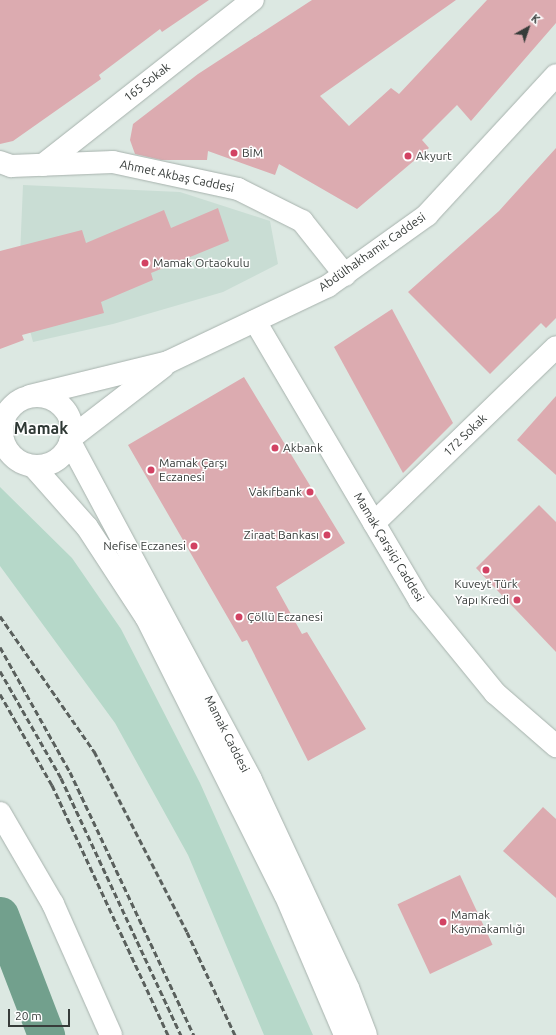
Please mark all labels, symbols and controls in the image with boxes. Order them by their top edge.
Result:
north arrow [508,8,548,48]
text: K [529,12,542,26]
street label: 165 Sokak [121,60,173,104]
place label: BİM [242,146,263,160]
marker: BİM [229,148,239,158]
place label: Akyurt [416,149,452,163]
marker: Akyurt [403,151,413,161]
street label: Ahmet Akbaş Caddesi [119,157,235,195]
street label: Abdülhakhamit Caddesi [316,210,428,294]
place label: Mamak Ortaokulu [153,256,250,270]
marker: Mamak Ortaokulu [140,258,150,268]
street label: 172 Sokak [440,411,490,459]
district label: Mamak [14,418,68,438]
place label: Akbank [283,441,323,455]
marker: Akbank [270,443,280,453]
place label: Mamak Çarşı Eczanesi [159,456,227,484]
marker: Mamak Çarşı Eczanesi [146,465,156,475]
place label: Vakıfbank [249,485,302,499]
marker: Vakıfbank [305,487,315,497]
street label: Mamak Çarşıiçi Caddesi [351,490,427,604]
place label: Ziraat Bankası [244,528,319,542]
marker: Ziraat Bankası [322,530,332,540]
place label: Nefise Eczanesi [103,539,186,553]
marker: Nefise Eczanesi [189,541,199,551]
marker: Kuveyt Türk [481,565,491,575]
place label: Kuveyt Türk [454,577,518,591]
place label: Yapı Kredi [455,593,509,607]
marker: Yapı Kredi [512,595,522,605]
place label: Çöllü Eczanesi [247,610,323,624]
marker: Çöllü Eczanesi [234,612,244,622]
street label: Mamak Caddesi [201,693,253,775]
place label: Mamak Kaymakamlığı [451,908,525,936]
marker: Mamak Kaymakamlığı [438,917,448,927]
scale bar [10,1001,72,1027]
text: 20 m [15,1009,42,1022]

